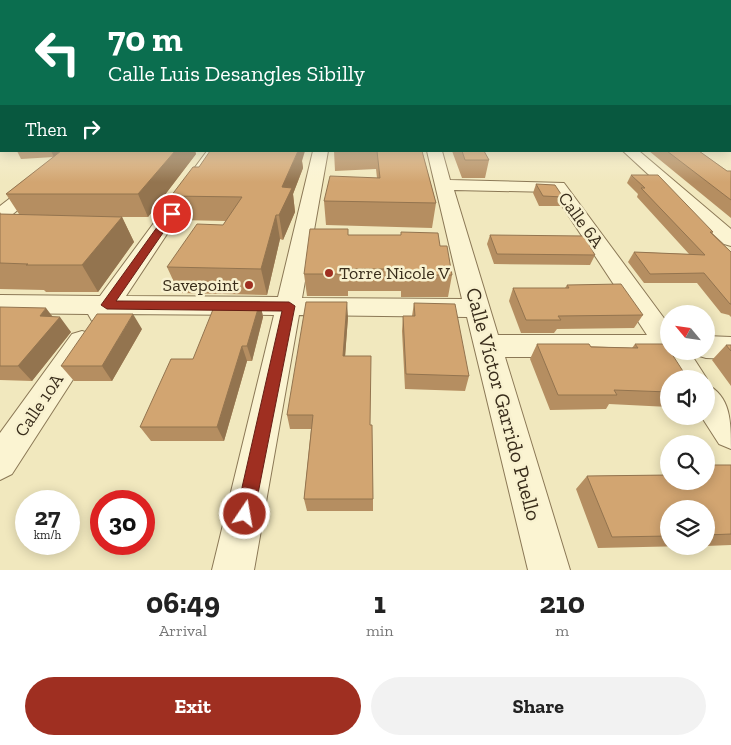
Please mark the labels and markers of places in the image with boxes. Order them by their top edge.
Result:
pin [151,193,193,235]
place label: Torre Nicole V [339,262,450,284]
marker: Torre Nicole V [323,267,335,279]
place label: Savepoint [163,274,239,296]
marker: Savepoint [243,279,255,291]

